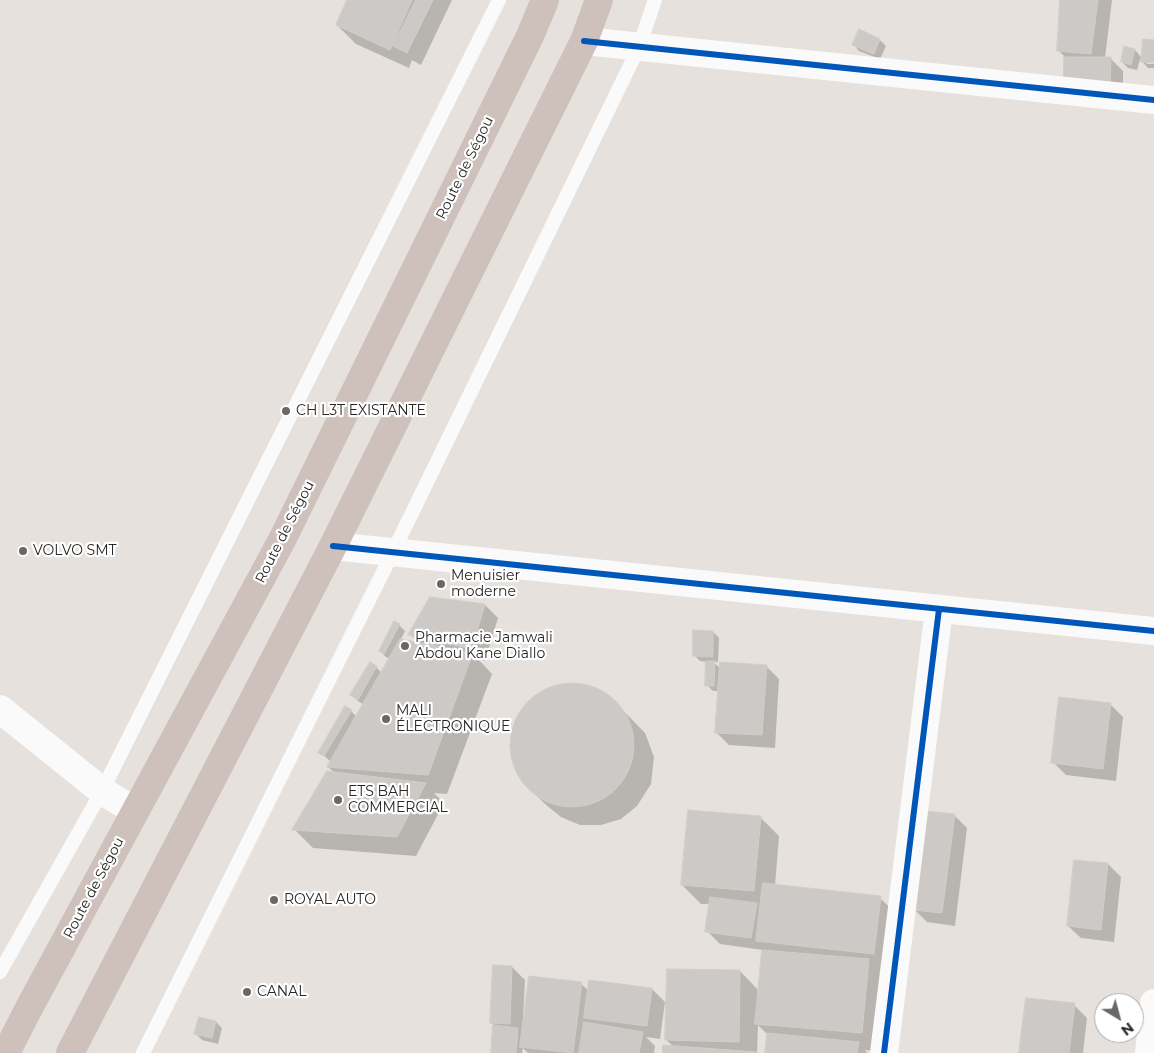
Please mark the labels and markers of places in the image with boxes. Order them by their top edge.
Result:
place label: CH L3T EXISTANTE [296,403,426,419]
marker: CH L3T EXISTANTE [280,405,292,417]
place label: VOLVO SMT [33,543,117,559]
marker: VOLVO SMT [17,545,29,557]
place label: Menuisier moderne [451,568,520,600]
marker: Menuisier moderne [435,578,447,590]
place label: Pharmacie Jamwali Abdou Kane Diallo [415,630,553,662]
marker: Pharmacie Jamwali Abdou Kane Diallo [399,640,411,652]
place label: MALI ÉLECTRONIQUE [396,703,510,736]
marker: MALI ÉLECTRONIQUE [380,713,392,725]
place label: ETS BAH COMMERCIAL [348,784,448,816]
marker: ETS BAH COMMERCIAL [332,794,344,806]
place label: ROYAL AUTO [284,892,376,908]
marker: ROYAL AUTO [268,894,280,906]
place label: CANAL [257,984,306,1000]
marker: CANAL [241,986,253,998]

